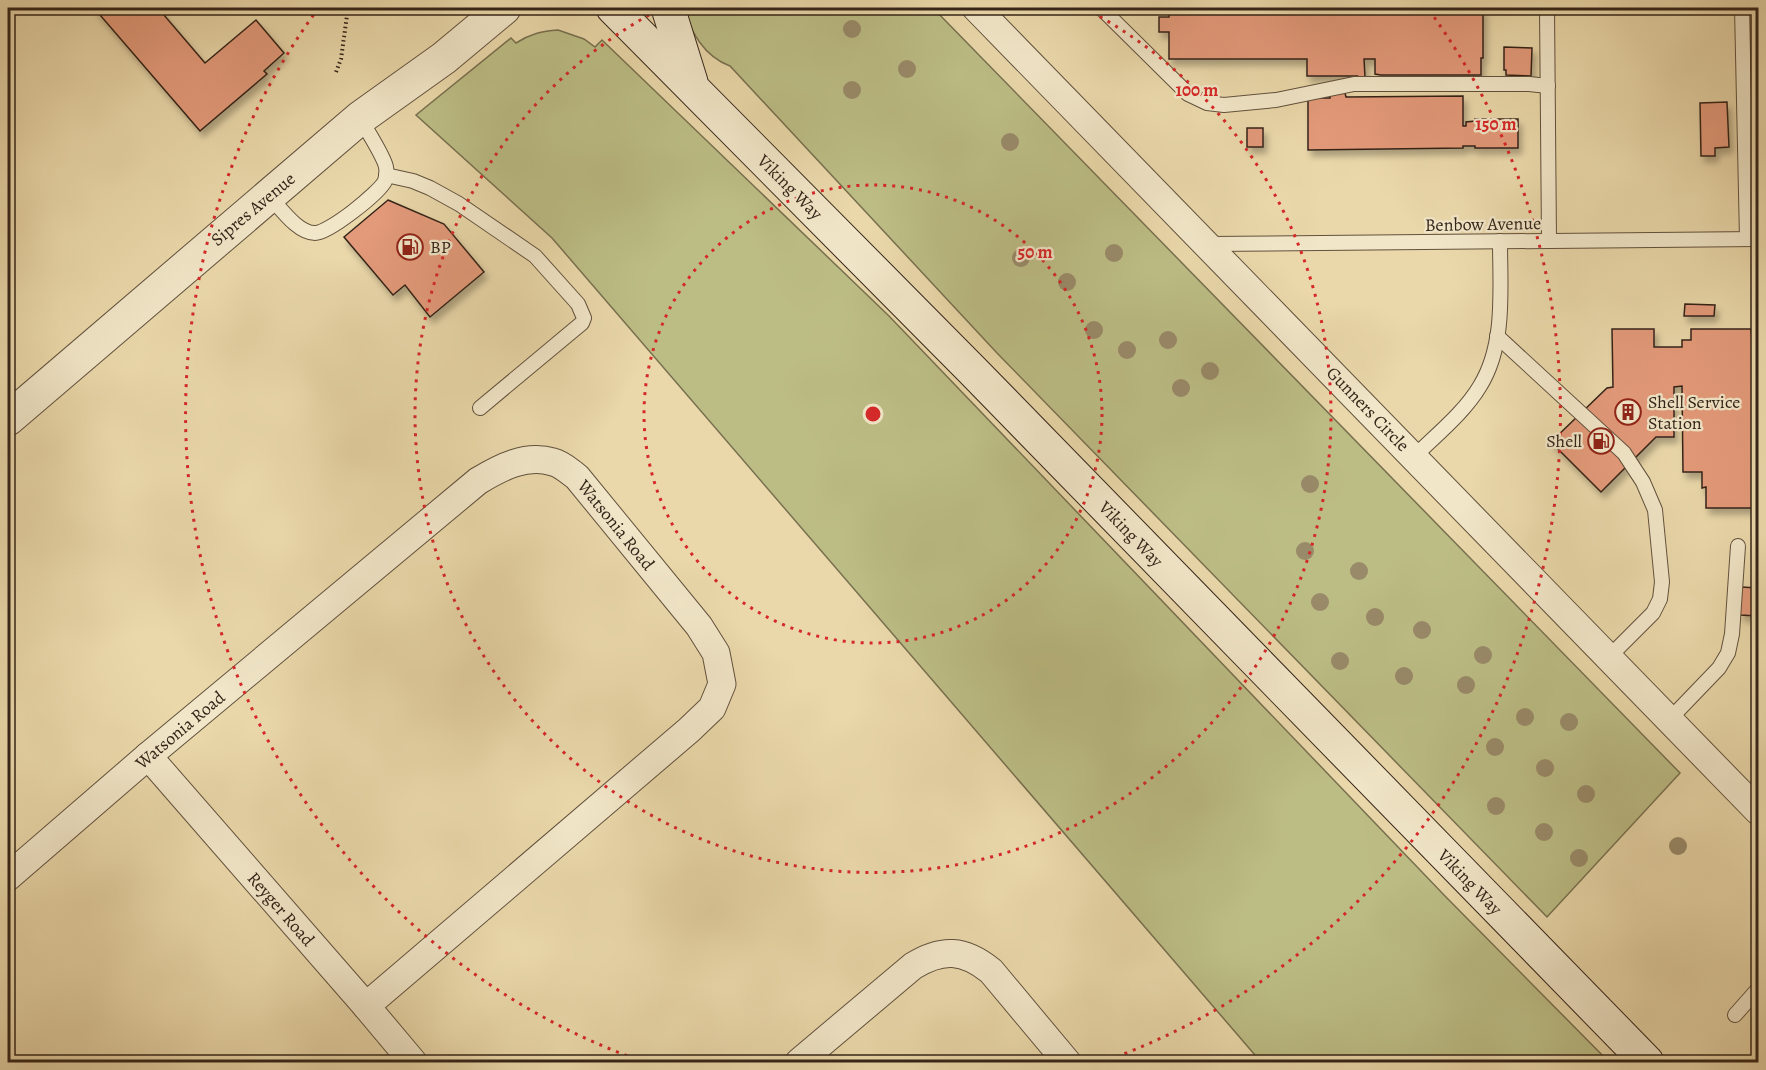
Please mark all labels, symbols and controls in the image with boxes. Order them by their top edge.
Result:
text: 100 m [1176,78,1218,102]
text: 150 m [1475,112,1517,136]
street label: Viking Way [751,148,829,226]
street label: Sipres Avenue [206,167,300,251]
street label: Benbow Avenue [1425,211,1541,237]
fuel station icon: BP [395,232,425,262]
place label: BP [430,235,451,259]
text: 50 m [1018,240,1052,264]
street label: Gunners Circle [1321,361,1415,457]
place label: Shell Service Station [1648,390,1740,435]
building icon: Shell Service Station [1613,397,1643,427]
centre of rings [863,404,883,424]
fuel station icon: Shell [1586,426,1616,456]
place label: Shell [1546,429,1583,453]
street label: Watsonia Road [571,474,660,576]
street label: Viking Way [1093,495,1169,573]
street label: Watsonia Road [129,685,230,775]
street label: Viking Way [1432,843,1508,921]
street label: Reyger Road [242,867,320,952]

